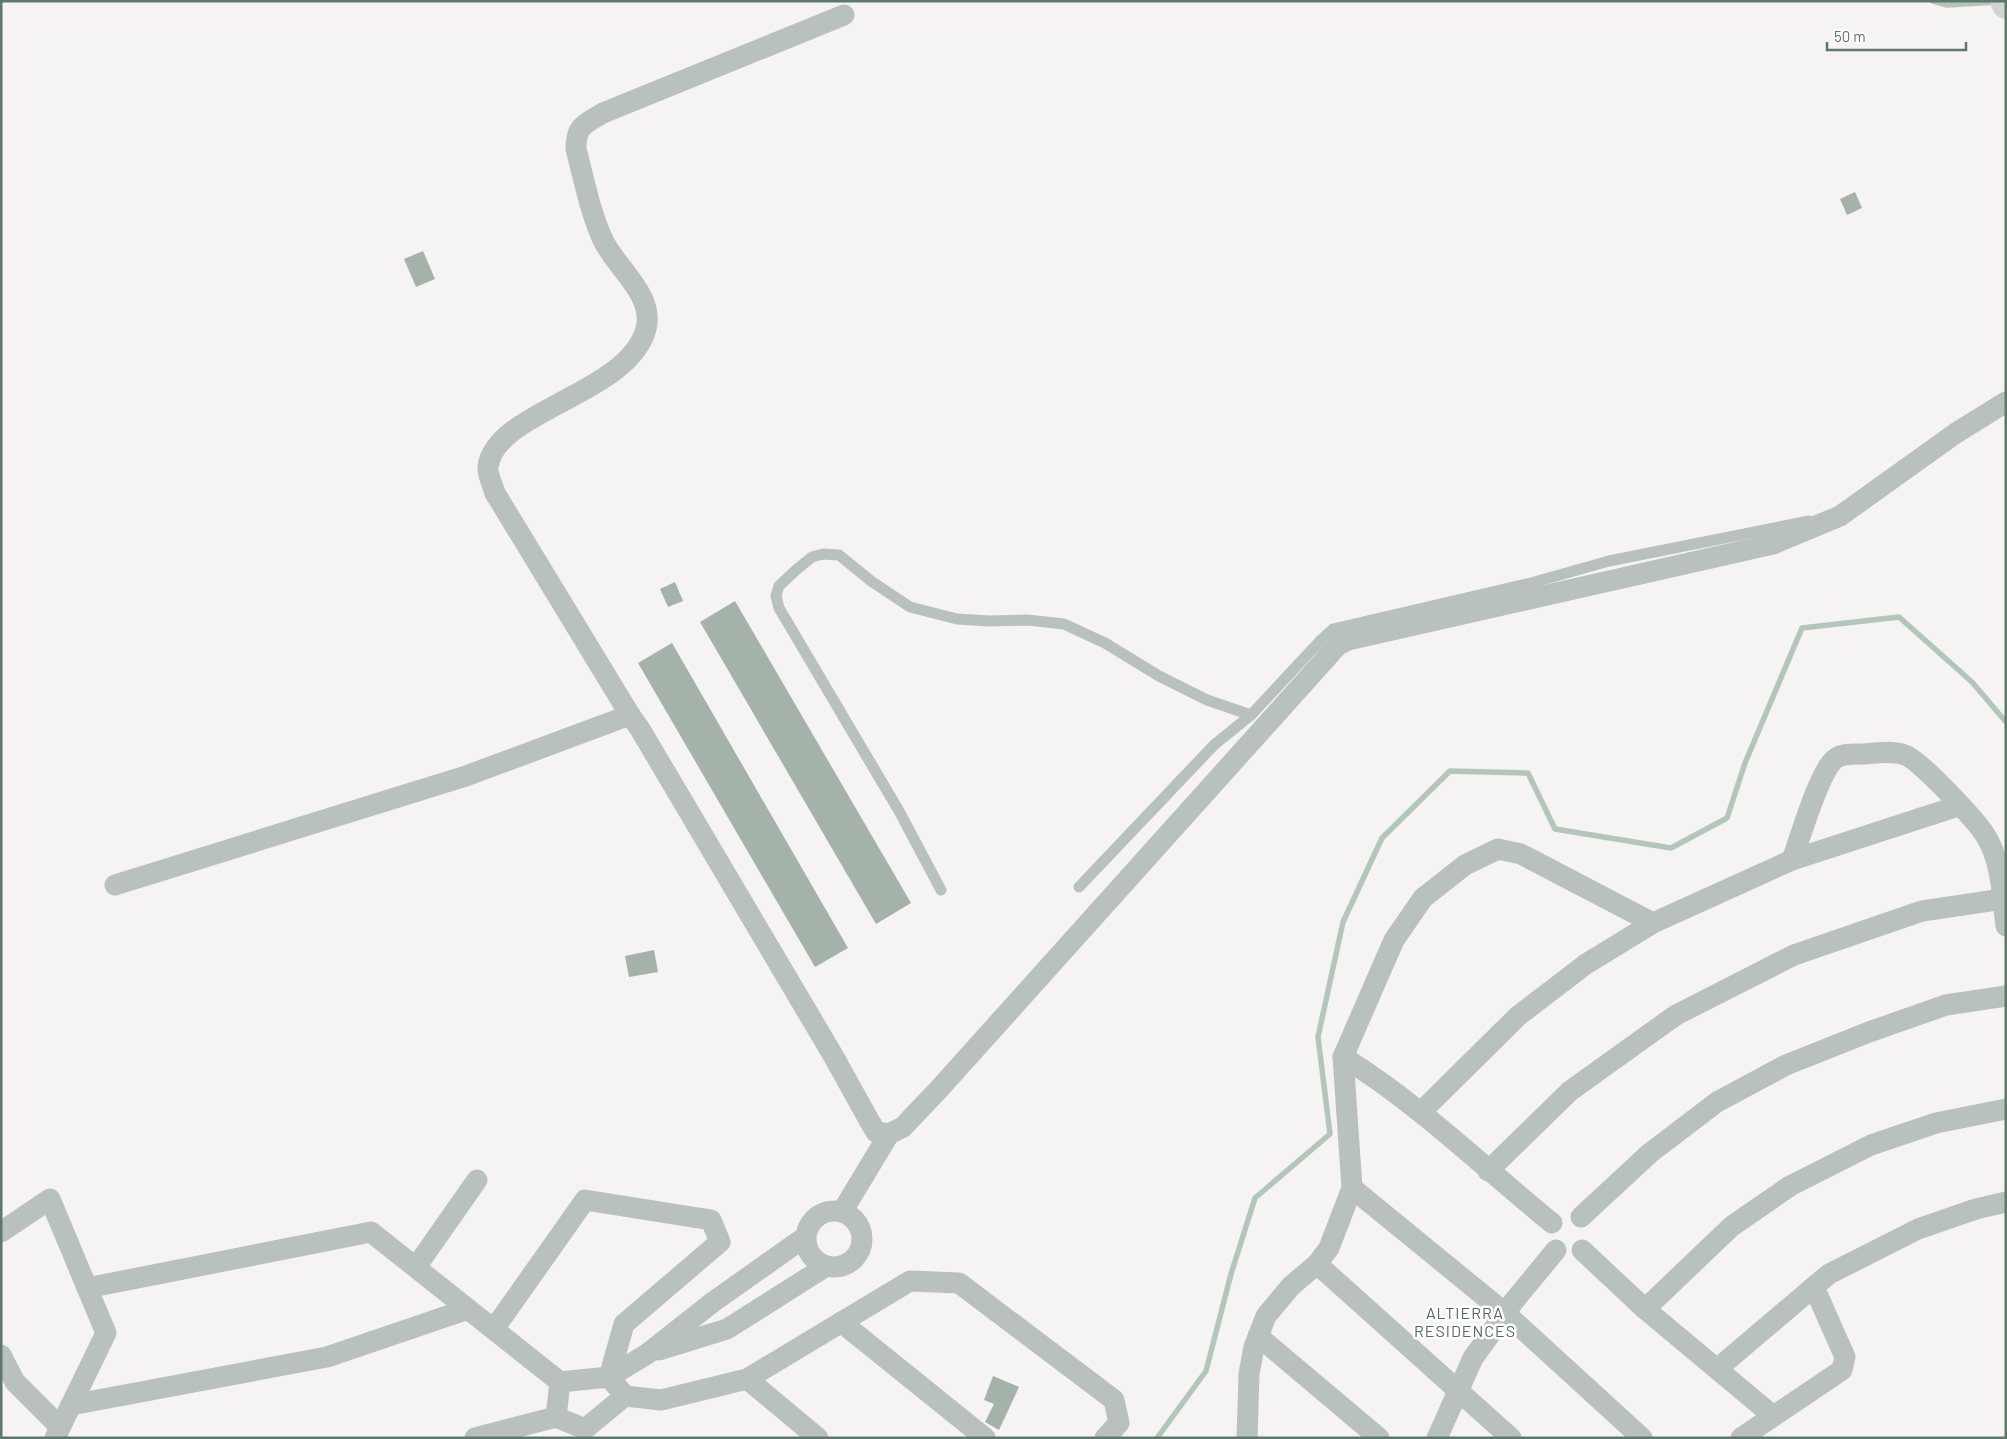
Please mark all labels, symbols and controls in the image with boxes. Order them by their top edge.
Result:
scale bar [1827,20,1966,52]
text: 50 m [1834,27,1866,45]
district label: ALTIERRA RESIDENCES [1414,1303,1516,1340]

